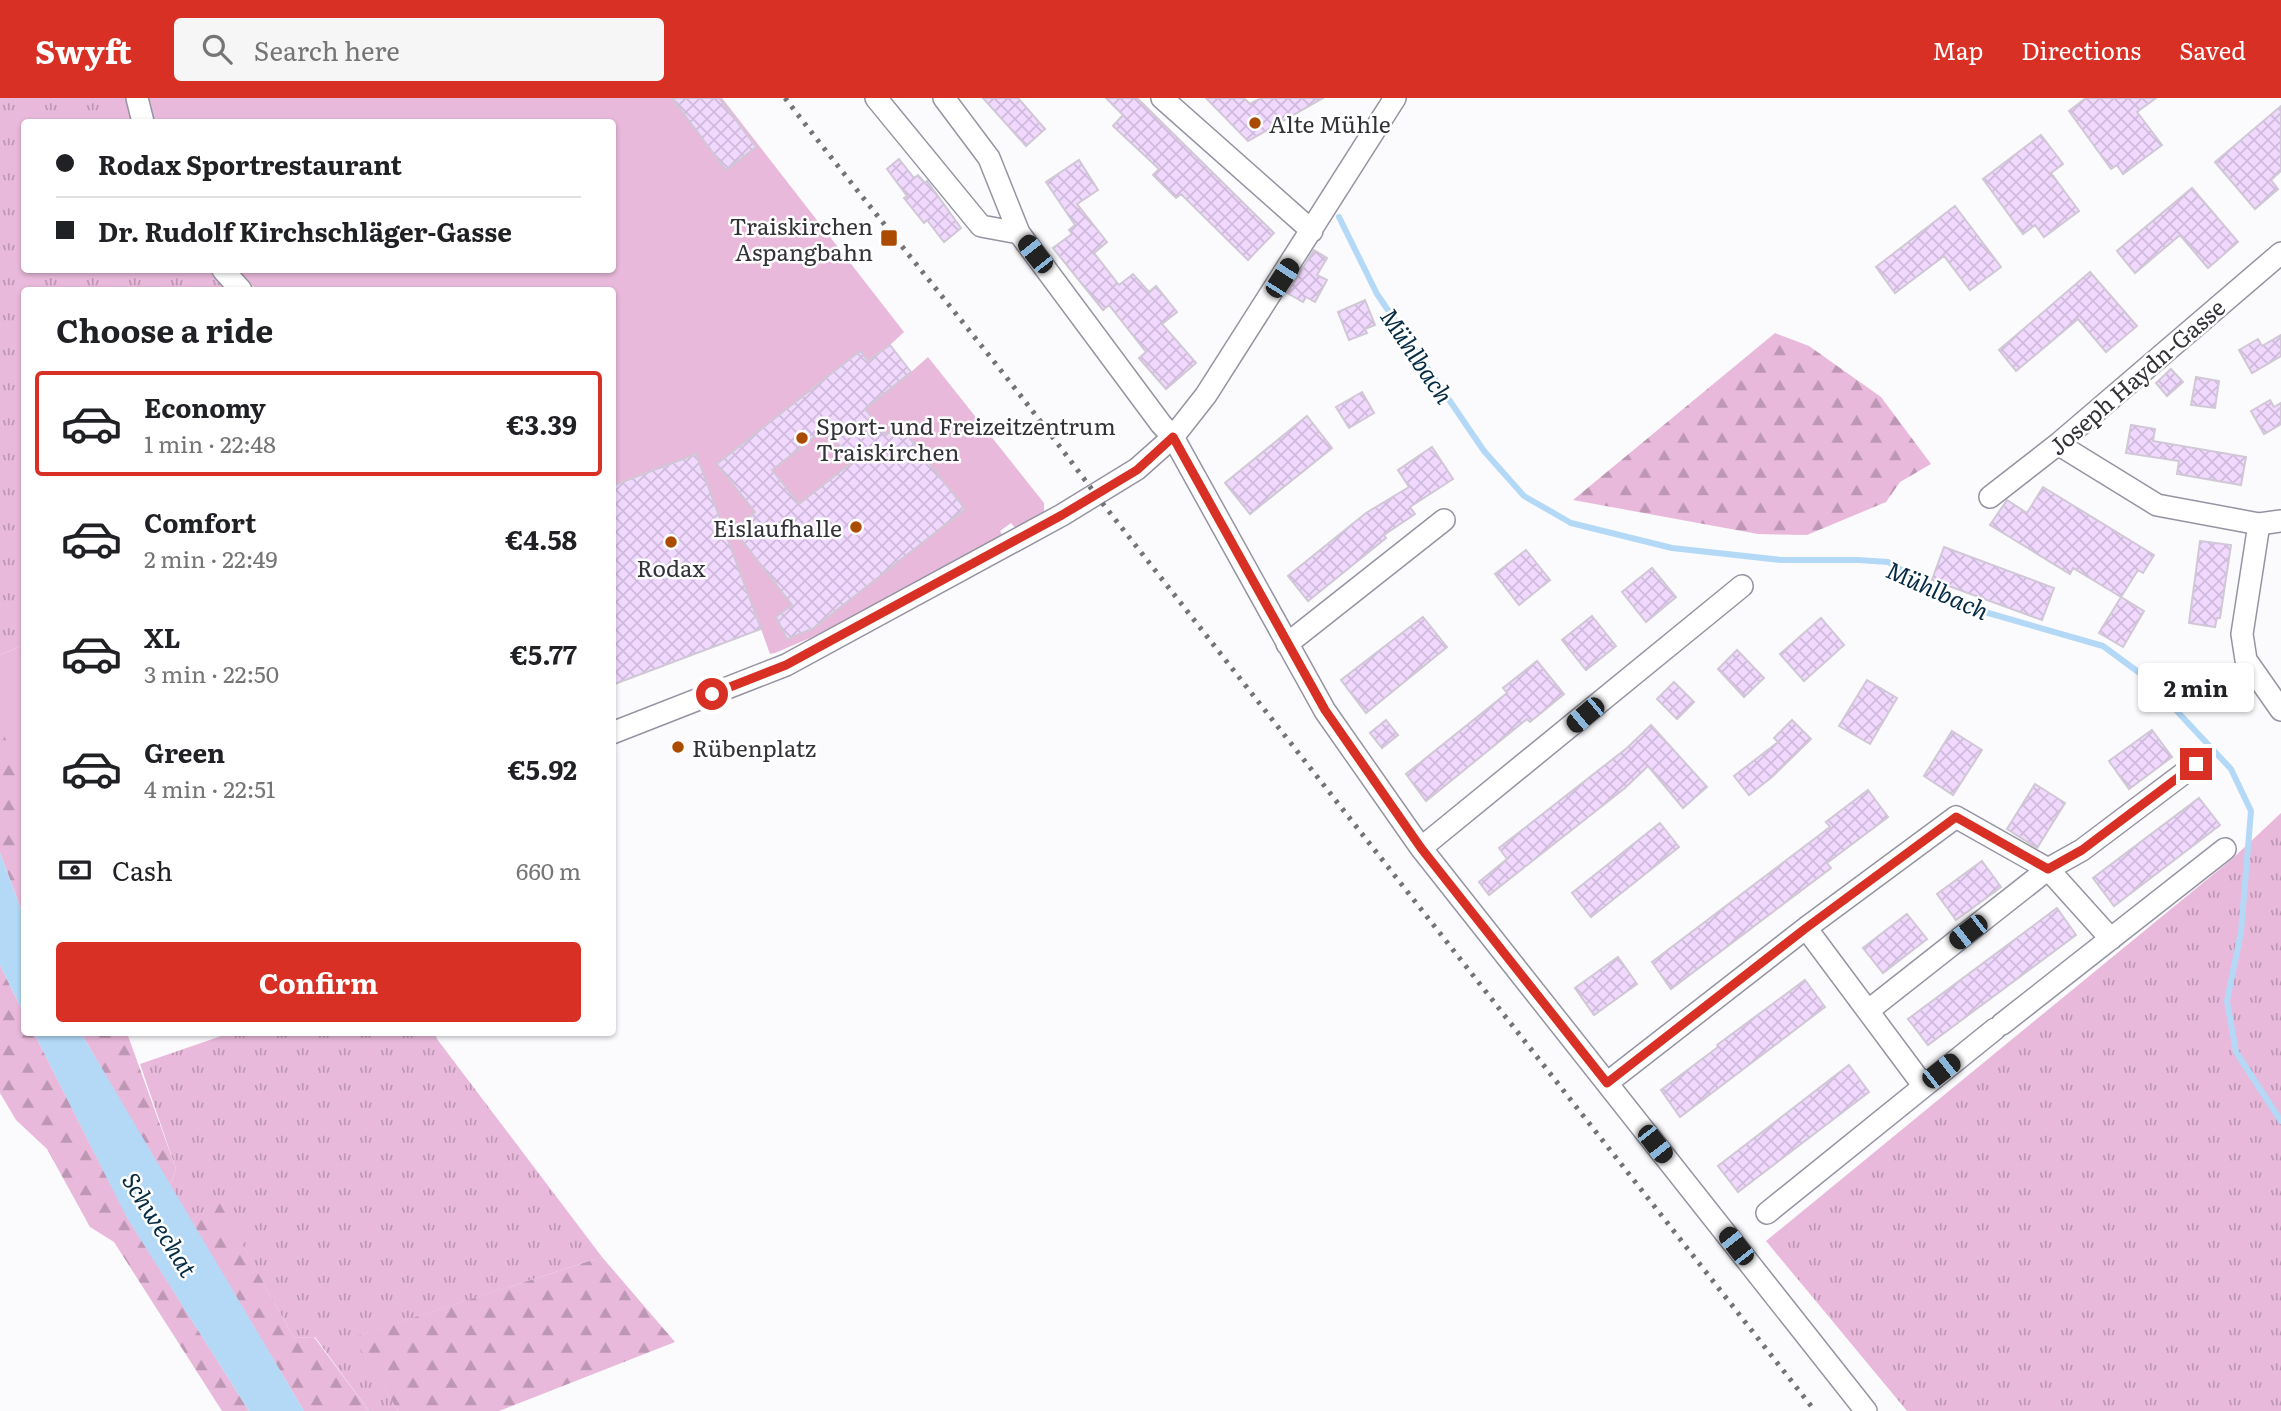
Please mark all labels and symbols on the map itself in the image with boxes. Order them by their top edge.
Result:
place label: Alte Mühle [1269,106,1391,140]
marker: Alte Mühle [1247,115,1263,131]
place label: Traiskirchen Aspangbahn [730,208,873,268]
marker: Traiskirchen Aspangbahn [879,228,899,248]
car [1014,231,1057,277]
car [1262,255,1303,301]
street label: Joseph Haydn-Gasse [2041,290,2232,462]
water label: Mühlbach [1373,300,1463,410]
place label: Sport- und Freizeitzentrum Traiskirchen [816,408,1116,468]
marker: Sport- und Freizeitzentrum Traiskirchen [794,430,810,446]
place label: Eislaufhalle [713,510,842,544]
marker: Eislaufhalle [848,519,864,535]
marker: Rodax [663,534,679,550]
place label: Rodax [637,550,705,584]
water label: Mühlbach [1881,551,1995,627]
callout: 2 min [2138,662,2254,712]
route start [696,678,728,710]
car [1563,693,1608,737]
place label: Rübenplatz [692,730,816,764]
marker: Rübenplatz [670,739,686,755]
route end [2180,748,2212,780]
car [1945,911,1992,953]
car [1918,1050,1965,1092]
car [1634,1121,1677,1167]
water label: Schwechat [115,1165,207,1283]
car [1715,1223,1758,1269]

